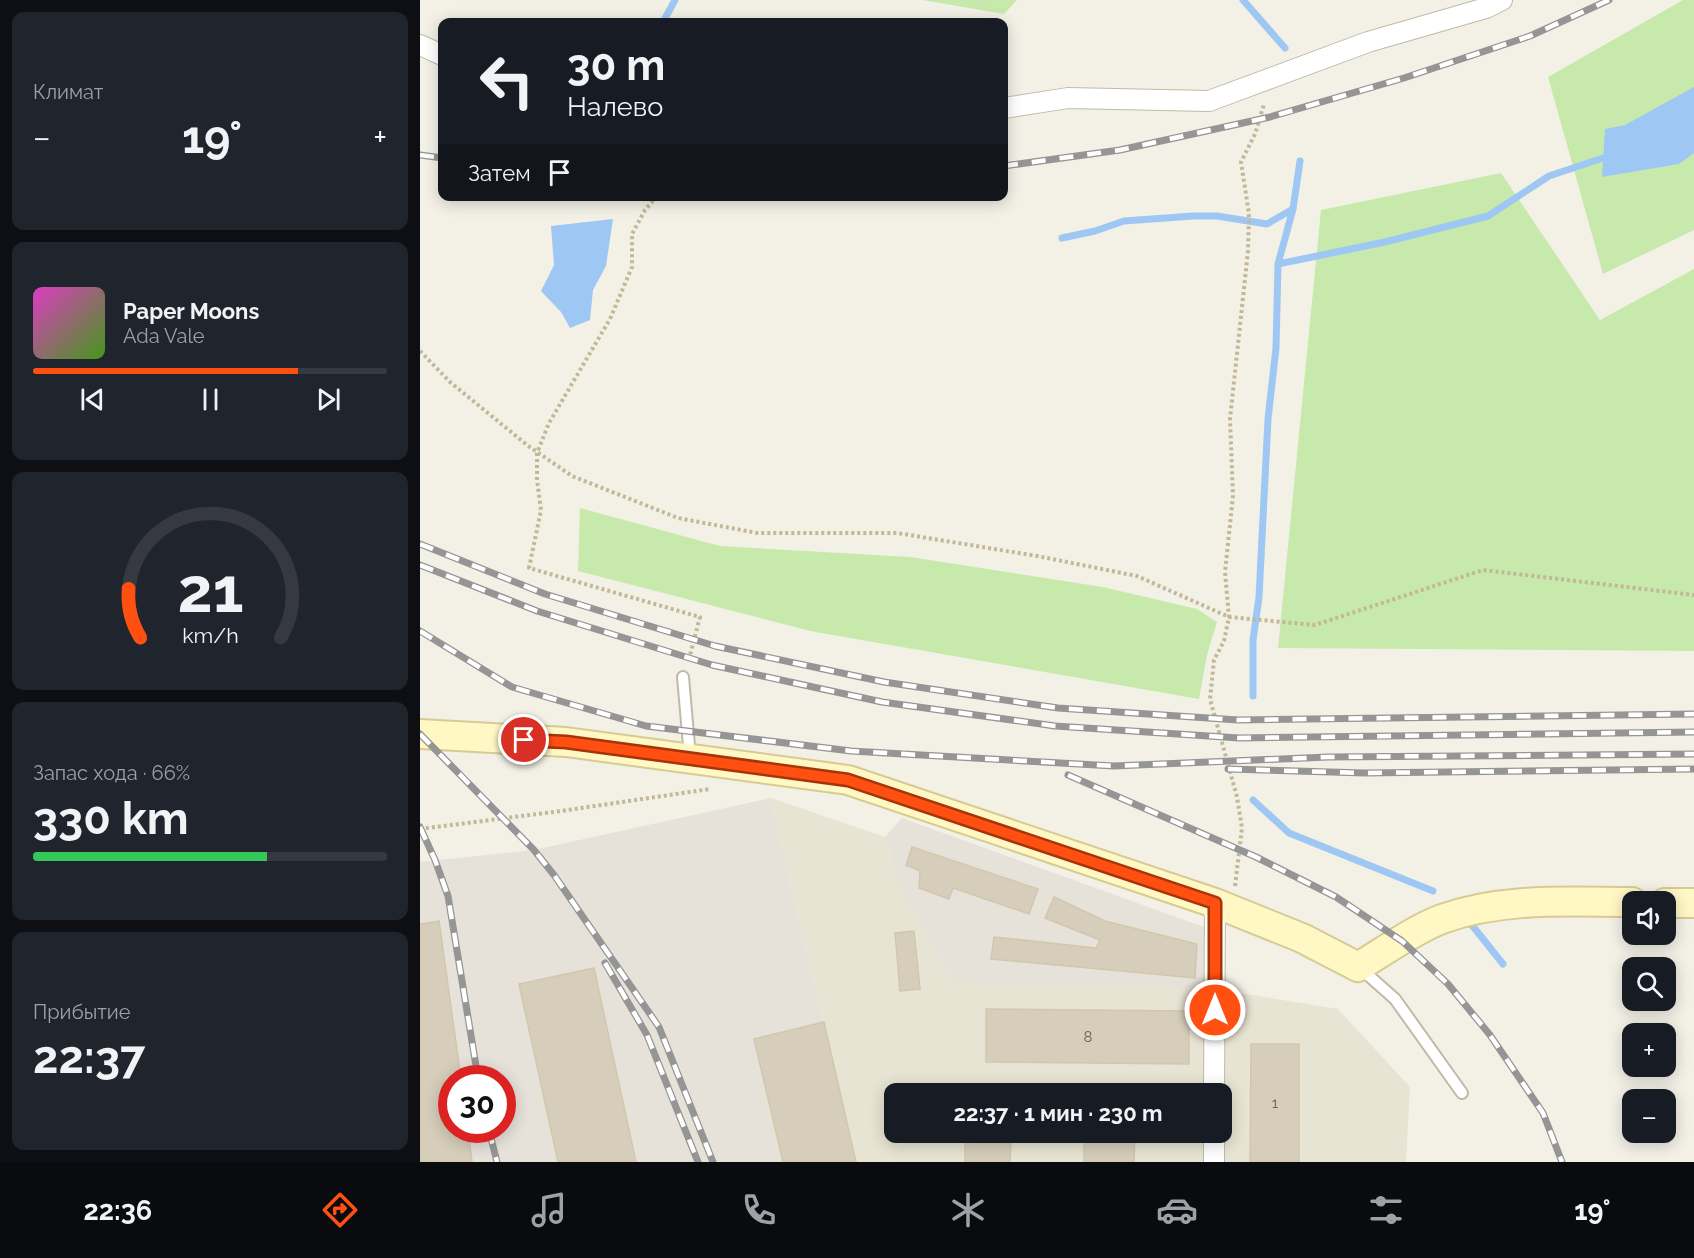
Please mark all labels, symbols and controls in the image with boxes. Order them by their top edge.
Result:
text: 30 m [567,41,665,90]
icon: left [468,42,546,120]
text: Климат [33,80,103,104]
text: Налево [567,91,663,122]
text: 19° [182,111,242,164]
text: − [33,118,51,157]
text: + [373,118,387,157]
icon: arrive [543,156,576,189]
text: Затем [468,160,531,186]
text: Paper Moons [123,298,259,324]
text: Ada Vale [123,324,205,348]
icon: previous [76,383,109,416]
icon: pause [194,383,227,416]
icon: next [312,383,345,416]
text: 21 [177,553,243,627]
text: km/h [182,623,238,648]
pin [498,714,549,765]
icon: arrive [507,723,540,756]
text: Запас хода · 66% [33,761,190,785]
text: 330 km [33,792,189,845]
map controls [1622,891,1676,1143]
button: sound [1622,891,1676,945]
button: search [1622,957,1676,1011]
position arrow [1183,978,1247,1042]
text: Прибытие [33,1000,130,1024]
button: + [1622,1023,1676,1077]
house number: 8 [1084,1028,1093,1046]
text: 22:37 [33,1031,145,1084]
speed limit sign: 30 [438,1065,516,1143]
button: − [1622,1089,1676,1143]
house number: 1 [1272,1094,1279,1112]
text: 22:37 · 1 мин · 230 m [954,1100,1162,1126]
icon: directions [319,1189,361,1231]
icon: music [528,1189,570,1231]
icon: phone [738,1189,780,1231]
icon: climate [947,1189,989,1231]
icon: car [1156,1189,1198,1231]
icon: filters [1365,1189,1407,1231]
text: 22:36 [84,1195,152,1226]
text: 19° [1574,1195,1610,1226]

